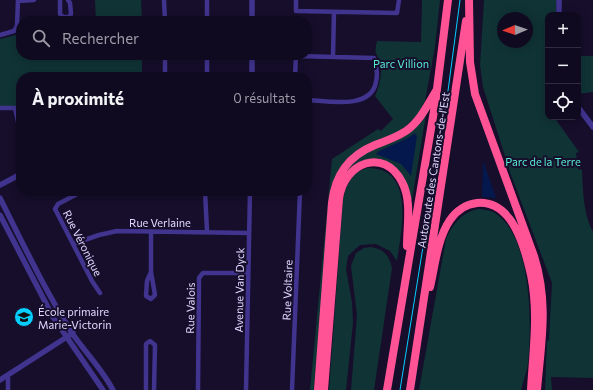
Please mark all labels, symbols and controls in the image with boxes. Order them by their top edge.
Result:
north arrow [497,12,533,48]
map controls [545,12,581,120]
button: + [545,12,581,48]
search box [16,16,312,60]
icon: search [30,27,52,49]
text: Rechercher [62,29,139,47]
button: − [545,48,581,84]
park label: Parc Villion [373,57,429,70]
button: locate [545,84,581,120]
text: À proximité [32,88,124,109]
text: 0 résultats [233,90,296,106]
street label: Autoroute des Cantons-de-l'Est [414,91,452,249]
park label: Parc de la Terre [505,155,581,168]
street label: Rue Véronique [61,208,105,278]
street label: Rue Verlaine [129,216,191,229]
street label: Avenue Van Dyck [232,247,246,333]
street label: Rue Voltaire [279,259,295,321]
street label: Rue Valois [183,282,197,334]
place label: École primaire Marie-Victorin [38,304,112,331]
school or university icon: École primaire Marie-Victorin [13,306,35,328]

